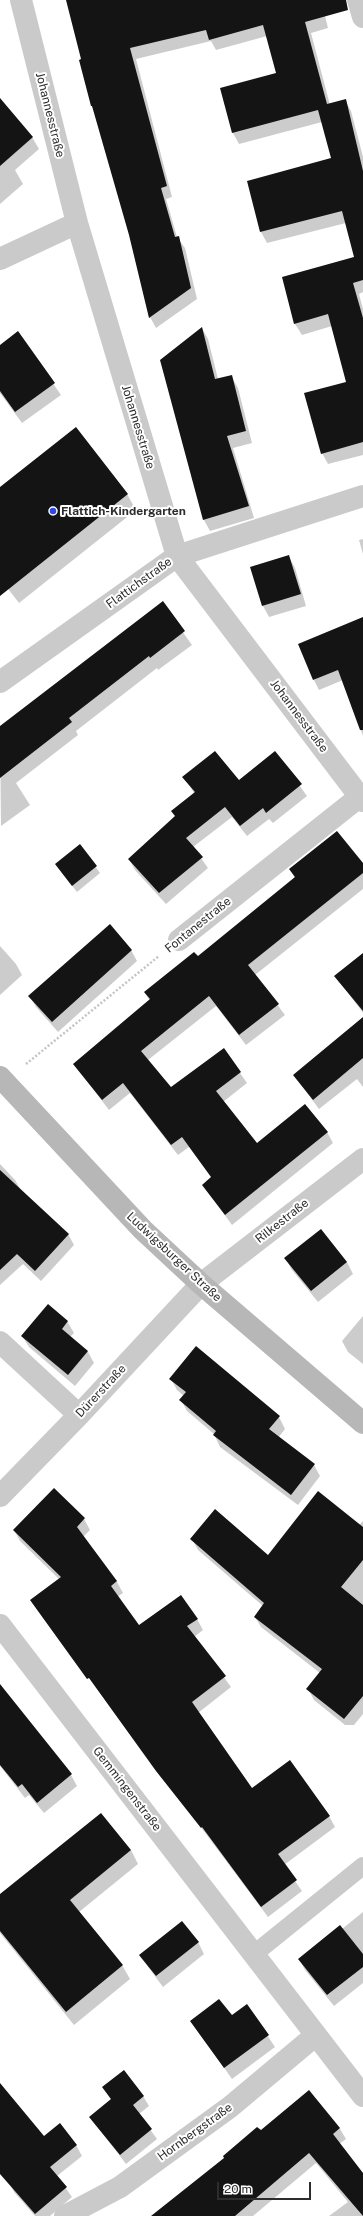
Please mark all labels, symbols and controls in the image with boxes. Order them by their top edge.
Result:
street label: Johannesstraße [32,71,68,159]
street label: Johannesstraße [118,383,158,471]
place label: Flattich-Kindergarten [61,504,186,518]
marker: Flattich-Kindergarten [48,506,58,516]
street label: Flattichstraße [103,554,175,612]
street label: Johannesstraße [267,677,331,755]
street label: Fontanestraße [162,894,234,956]
street label: Rilkestraße [253,1196,311,1246]
street label: Ludwigsburger Straße [124,1209,224,1305]
street label: Dürerstraße [73,1362,129,1420]
street label: Gemmingenstraße [90,1744,164,1834]
street label: Hornbergstraße [155,2100,235,2164]
scale bar [219,2174,313,2200]
text: 20 m [224,2182,252,2196]

